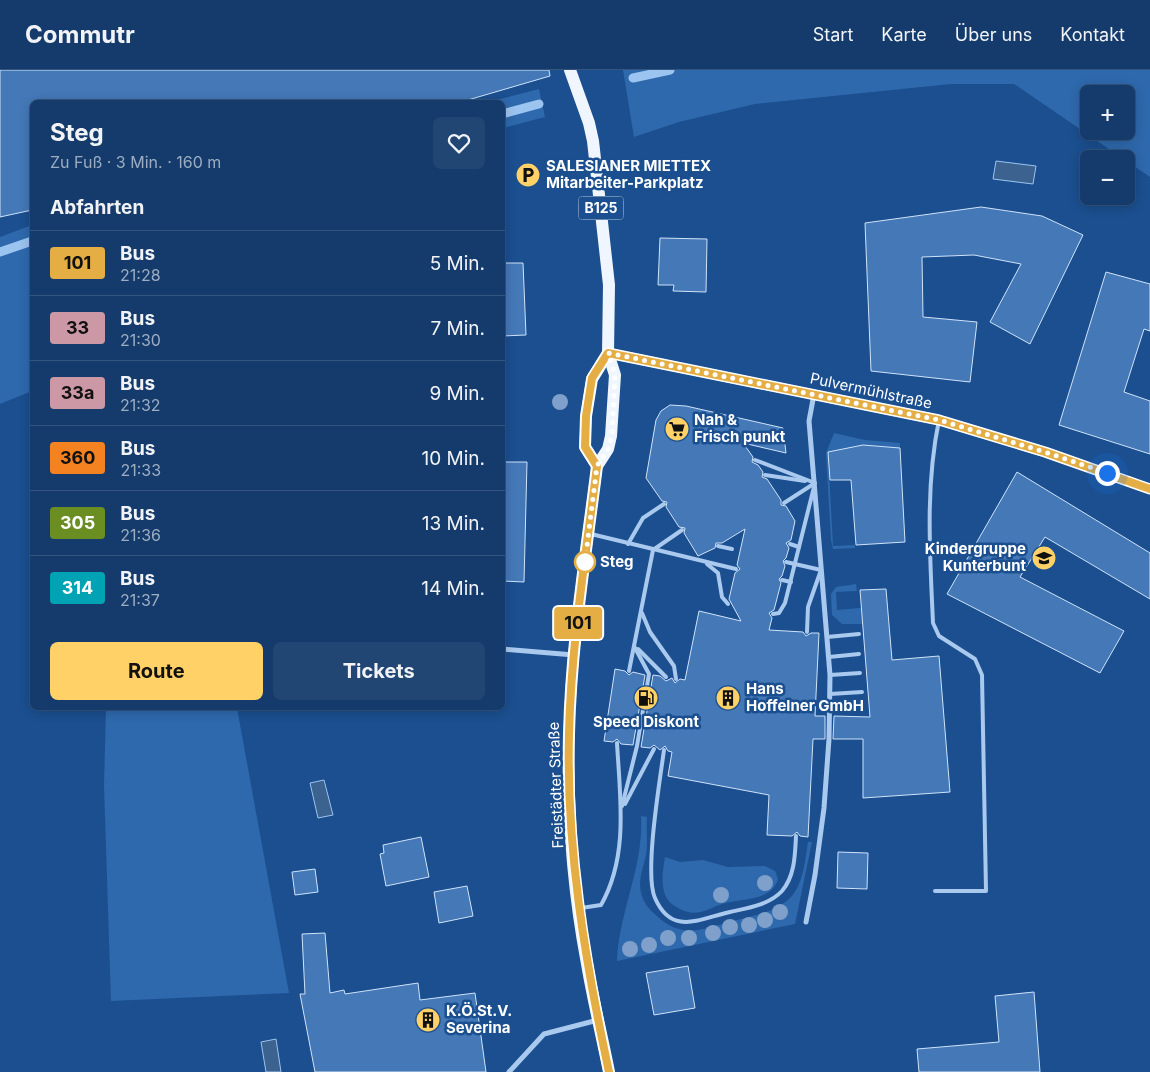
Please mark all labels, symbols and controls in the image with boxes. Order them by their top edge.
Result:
text: Commutr [25,20,135,49]
text: Start [813,24,853,45]
text: Karte [881,24,927,45]
text: Über uns [955,24,1032,45]
text: Kontakt [1060,24,1125,45]
map controls [1080,85,1135,205]
button: + [1080,85,1135,140]
button: heart [433,117,485,169]
text: Steg [50,118,104,147]
button: − [1080,150,1135,205]
text: Zu Fuß · 3 Min. · 160 m [50,152,221,172]
place label: SALESIANER MIETTEX Mitarbeiter-Parkplatz [546,156,711,192]
parking icon: SALESIANER MIETTEX Mitarbeiter-Parkplatz [515,162,541,188]
text: Abfahrten [50,196,144,219]
road number: B125 [578,196,624,220]
text: Bus [120,242,155,265]
text: 101 [64,252,91,273]
text: 5 Min. [430,252,485,275]
text: 21:28 [120,265,161,285]
text: Bus [120,307,155,330]
text: 33 [66,317,89,338]
text: 7 Min. [430,317,485,340]
text: 21:30 [120,330,161,350]
street label: Pulvermühlstraße [808,368,934,413]
text: Bus [120,372,155,395]
text: 33a [61,382,94,403]
text: 9 Min. [429,382,485,405]
text: 21:32 [120,395,161,415]
place label: Nah & Frisch punkt [694,410,786,446]
supermarket icon: Nah & Frisch punkt [664,416,690,442]
text: Bus [120,437,156,460]
text: 360 [60,447,95,468]
text: 10 Min. [421,447,485,470]
text: 21:33 [120,460,161,480]
your location [1095,461,1120,486]
text: Bus [120,502,155,525]
text: 305 [60,512,95,533]
text: 13 Min. [422,512,485,535]
text: 21:36 [120,525,161,545]
place label: Kindergruppe Kunterbunt [925,539,1026,575]
school or university icon: Kindergruppe Kunterbunt [1031,545,1057,571]
marker: Steg [574,551,596,573]
place label: Steg [600,552,634,571]
text: Bus [120,567,155,590]
text: 314 [62,577,93,598]
text: 14 Min. [421,577,485,600]
text: 21:37 [120,590,160,610]
line badge: 101 [549,607,607,639]
text: 101 [564,612,592,633]
button: Route [50,642,263,700]
button: Tickets [273,642,485,700]
place label: Hans Hoffelner GmbH [746,679,864,715]
fuel station icon: Speed Diskont [633,685,659,711]
building icon: Hans Hoffelner GmbH [715,685,741,711]
place label: Speed Diskont [593,712,699,731]
street label: Freistädter Straße [544,721,567,849]
place label: K.Ö.St.V. Severina [446,1001,512,1037]
building icon: K.Ö.St.V. Severina [415,1007,441,1033]

